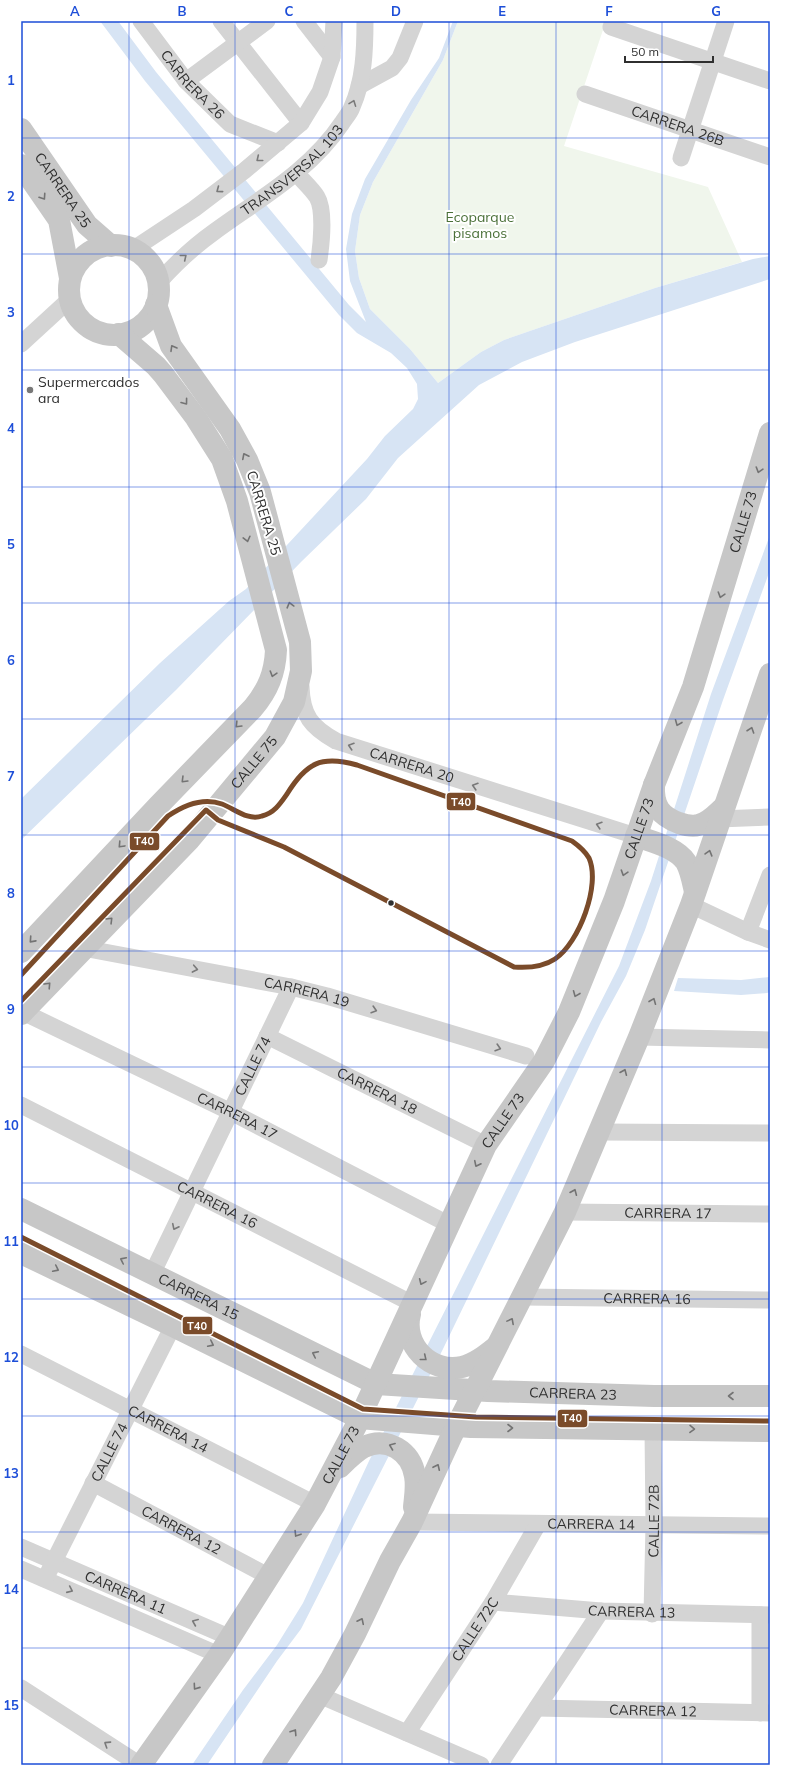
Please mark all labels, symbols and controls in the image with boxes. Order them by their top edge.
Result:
text: A [70,3,80,19]
text: B [178,3,187,19]
text: C [285,3,294,19]
text: D [391,3,401,19]
text: E [498,3,506,19]
text: F [605,3,613,19]
text: G [711,3,721,19]
scale bar [625,38,713,64]
text: 50 m [631,44,659,59]
street label: CARRERA 26 [157,46,229,123]
text: 1 [7,72,15,88]
one-way arrow [349,100,357,107]
street label: CARRERA 26B [629,101,727,150]
street label: TRANSVERSAL 103 [237,121,347,219]
street label: CARRERA 25 [31,149,95,231]
one-way arrow [256,154,263,161]
one-way arrow [217,185,224,192]
text: 2 [7,188,15,204]
one-way arrow [38,193,46,200]
park label: Ecoparque pisamos [446,208,514,242]
one-way arrow [179,254,186,261]
text: 3 [7,304,15,320]
one-way arrow [171,345,178,352]
place label: Supermercados ara [38,373,139,407]
marker: Supermercados ara [25,385,35,395]
one-way arrow [180,398,187,405]
text: 4 [7,420,15,436]
one-way arrow [242,453,250,461]
one-way arrow [755,467,764,474]
street label: CARRERA 25 [243,469,285,557]
street label: CALLE 73 [725,489,761,555]
one-way arrow [242,535,251,542]
text: 5 [7,536,15,552]
one-way arrow [717,591,726,598]
one-way arrow [286,601,295,608]
text: 6 [7,652,15,668]
one-way arrow [269,670,278,677]
one-way arrow [235,720,242,728]
one-way arrow [675,720,683,727]
one-way arrow [746,726,754,733]
street label: CALLE 75 [227,732,281,793]
one-way arrow [348,742,355,751]
street label: CARRERA 20 [367,743,456,787]
text: 7 [7,768,15,784]
one-way arrow [181,775,189,783]
one-way arrow [472,782,479,791]
line badge: T40 [446,792,476,811]
text: T40 [451,795,471,809]
street label: CALLE 73 [620,796,658,862]
one-way arrow [596,821,603,829]
line badge: T40 [129,832,160,851]
text: T40 [134,834,154,848]
one-way arrow [119,840,126,848]
one-way arrow [704,849,713,856]
one-way arrow [620,870,629,877]
text: 8 [7,885,15,901]
unlabelled marker [386,898,396,908]
one-way arrow [105,917,113,925]
one-way arrow [30,935,37,942]
one-way arrow [192,965,198,973]
street label: CARRERA 19 [262,973,352,1011]
one-way arrow [43,982,51,990]
one-way arrow [573,991,581,998]
one-way arrow [649,997,657,1004]
text: 9 [7,1001,15,1017]
one-way arrow [370,1005,377,1014]
street label: CALLE 74 [231,1033,275,1099]
one-way arrow [494,1043,501,1052]
street label: CARRERA 18 [334,1063,420,1118]
one-way arrow [620,1068,628,1075]
street label: CARRERA 17 [194,1088,280,1143]
street label: CALLE 73 [477,1089,528,1152]
text: 10 [3,1117,19,1133]
one-way arrow [474,1160,482,1168]
street label: CARRERA 16 [174,1177,260,1232]
one-way arrow [569,1188,577,1196]
street label: CARRERA 17 [624,1204,712,1222]
one-way arrow [172,1223,180,1230]
text: 11 [3,1233,19,1249]
one-way arrow [120,1257,128,1265]
one-way arrow [52,1264,59,1272]
street label: CARRERA 15 [155,1269,242,1324]
one-way arrow [419,1278,427,1286]
street label: CARRERA 16 [603,1289,691,1308]
line badge: T40 [182,1316,213,1335]
one-way arrow [506,1318,513,1325]
text: T40 [187,1319,207,1333]
one-way arrow [207,1340,214,1347]
text: 12 [3,1349,19,1365]
one-way arrow [312,1351,320,1359]
one-way arrow [420,1353,427,1360]
street label: CARRERA 23 [529,1383,617,1404]
one-way arrow [728,1392,734,1400]
street label: CARRERA 14 [125,1401,212,1457]
line badge: T40 [557,1409,588,1428]
text: T40 [562,1411,582,1425]
street label: CALLE 74 [87,1419,132,1485]
street label: CALLE 73 [318,1423,363,1487]
one-way arrow [507,1423,513,1432]
one-way arrow [689,1425,695,1434]
one-way arrow [389,1443,396,1451]
one-way arrow [432,1463,440,1471]
text: 13 [3,1465,19,1481]
street label: CALLE 72B [644,1484,663,1558]
street label: CARRERA 12 [138,1501,224,1558]
street label: CARRERA 14 [547,1515,635,1533]
one-way arrow [295,1529,302,1536]
street label: CARRERA 11 [82,1567,169,1618]
text: 14 [3,1581,19,1597]
one-way arrow [66,1586,73,1594]
street label: CALLE 72C [447,1594,503,1665]
street label: CARRERA 13 [587,1601,676,1622]
one-way arrow [356,1618,364,1625]
one-way arrow [192,1619,199,1627]
one-way arrow [193,1683,201,1690]
text: 15 [3,1697,19,1713]
street label: CARRERA 12 [609,1701,697,1720]
one-way arrow [290,1729,297,1736]
one-way arrow [104,1741,111,1749]

